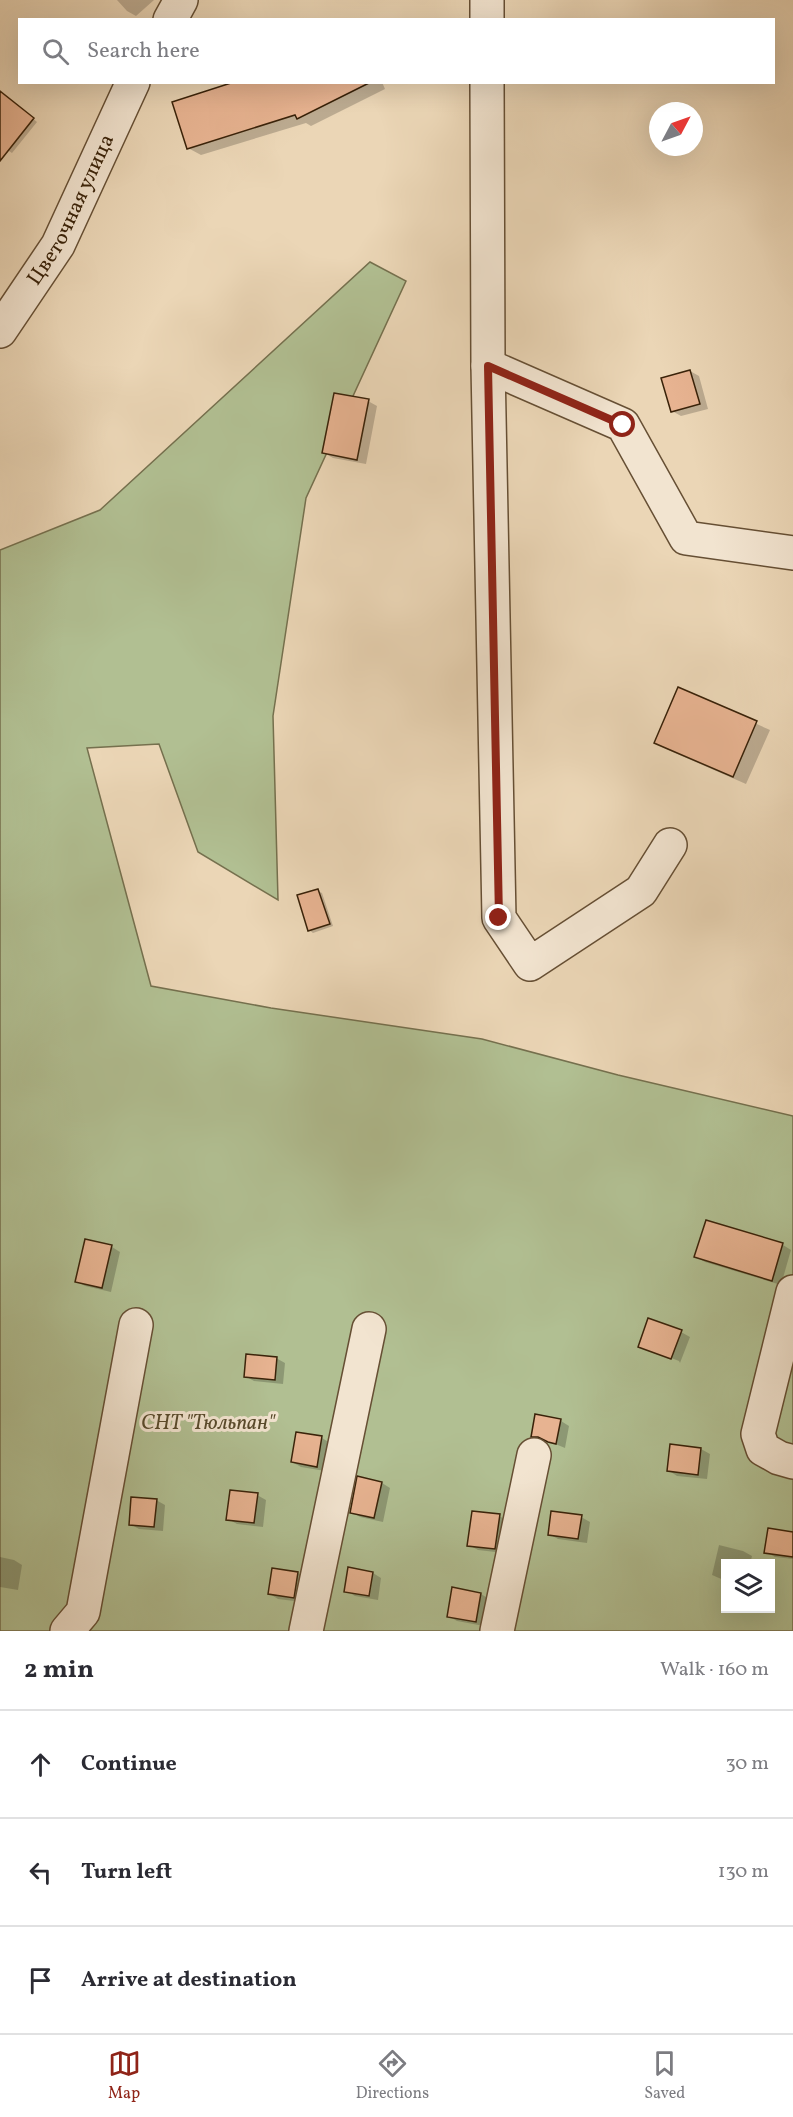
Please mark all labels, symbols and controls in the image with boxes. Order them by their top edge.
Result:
search box [18,18,775,84]
icon: search [39,35,72,68]
text: Search here [87,36,200,67]
north arrow [649,102,703,156]
street label: Цветочная улица [20,130,122,291]
route start [609,411,635,437]
route end [485,904,511,930]
park label: СНТ "Тюльпан" [141,1409,276,1438]
map controls [721,1559,775,1613]
button: layers [721,1559,775,1613]
text: 2 min [24,1652,94,1688]
text: Walk · 160 m [660,1656,769,1684]
icon: ahead [24,1748,57,1781]
text: Continue [81,1749,177,1780]
text: 30 m [725,1750,769,1778]
icon: left [24,1856,57,1889]
text: Turn left [81,1857,172,1888]
text: 130 m [718,1858,769,1886]
icon: arrive [24,1964,57,1997]
text: Arrive at destination [81,1965,297,1996]
tab: Map [108,2047,141,2105]
tab: Directions [356,2047,429,2105]
tab: Saved [644,2047,685,2105]

